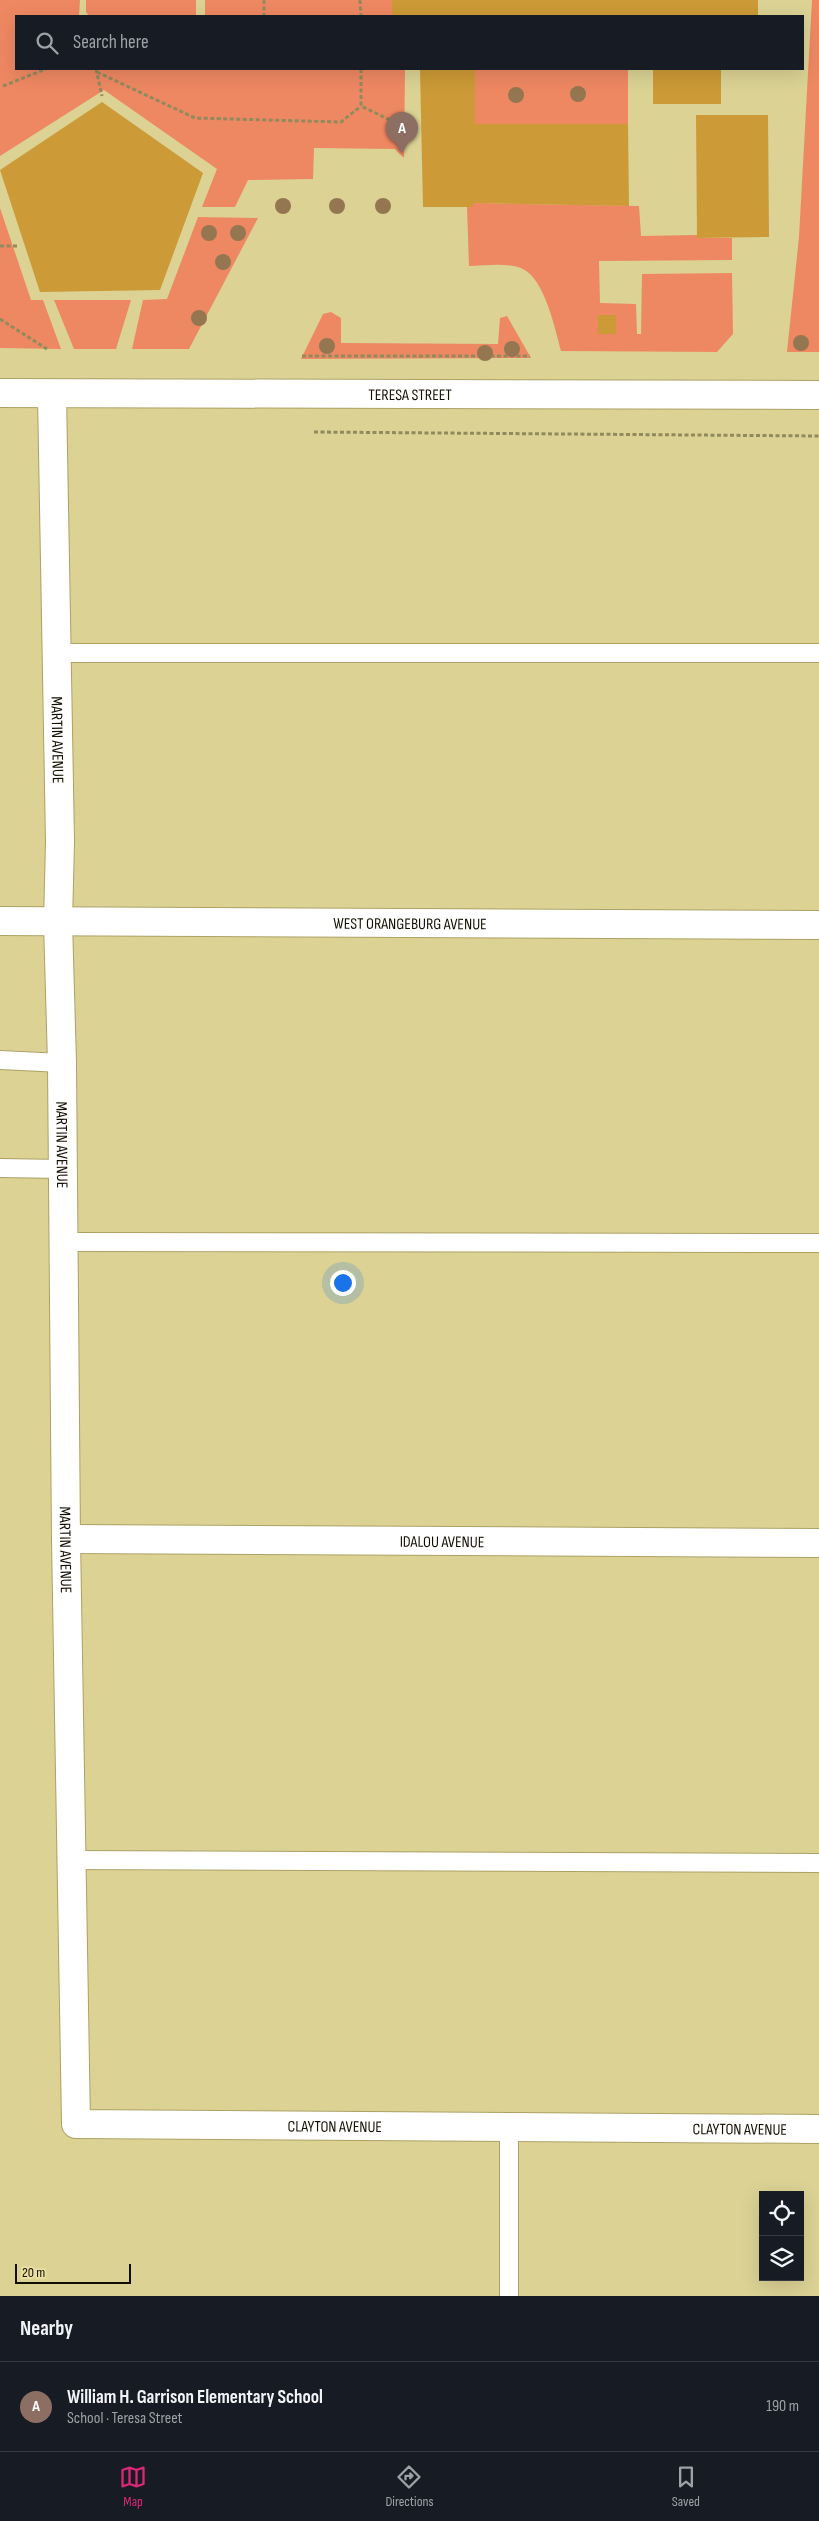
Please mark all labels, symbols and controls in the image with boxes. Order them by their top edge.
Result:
search box [15,15,804,70]
icon: search [33,29,61,57]
text: Search here [73,31,149,54]
pin: A [386,112,418,153]
street label: TERESA STREET [368,386,452,405]
street label: MARTIN AVENUE [46,696,67,784]
street label: WEST ORANGEBURG AVENUE [333,915,487,934]
street label: MARTIN AVENUE [51,1101,71,1188]
your location [330,1270,356,1296]
street label: MARTIN AVENUE [55,1506,75,1593]
street label: IDALOU AVENUE [400,1533,484,1552]
street label: CLAYTON AVENUE [287,2117,382,2137]
street label: CLAYTON AVENUE [692,2120,787,2140]
map controls [759,2191,804,2281]
button: locate [759,2191,804,2236]
button: layers [759,2236,804,2281]
scale bar [15,2261,131,2284]
text: 20 m [22,2264,45,2281]
text: Nearby [20,2316,73,2341]
text: William H. Garrison Elementary School [67,2386,323,2409]
text: A [32,2397,40,2416]
text: 190 m [766,2397,799,2416]
text: School · Teresa Street [67,2409,182,2428]
tab: Map [119,2463,147,2510]
tab: Directions [385,2463,434,2510]
tab: Saved [672,2463,700,2510]

